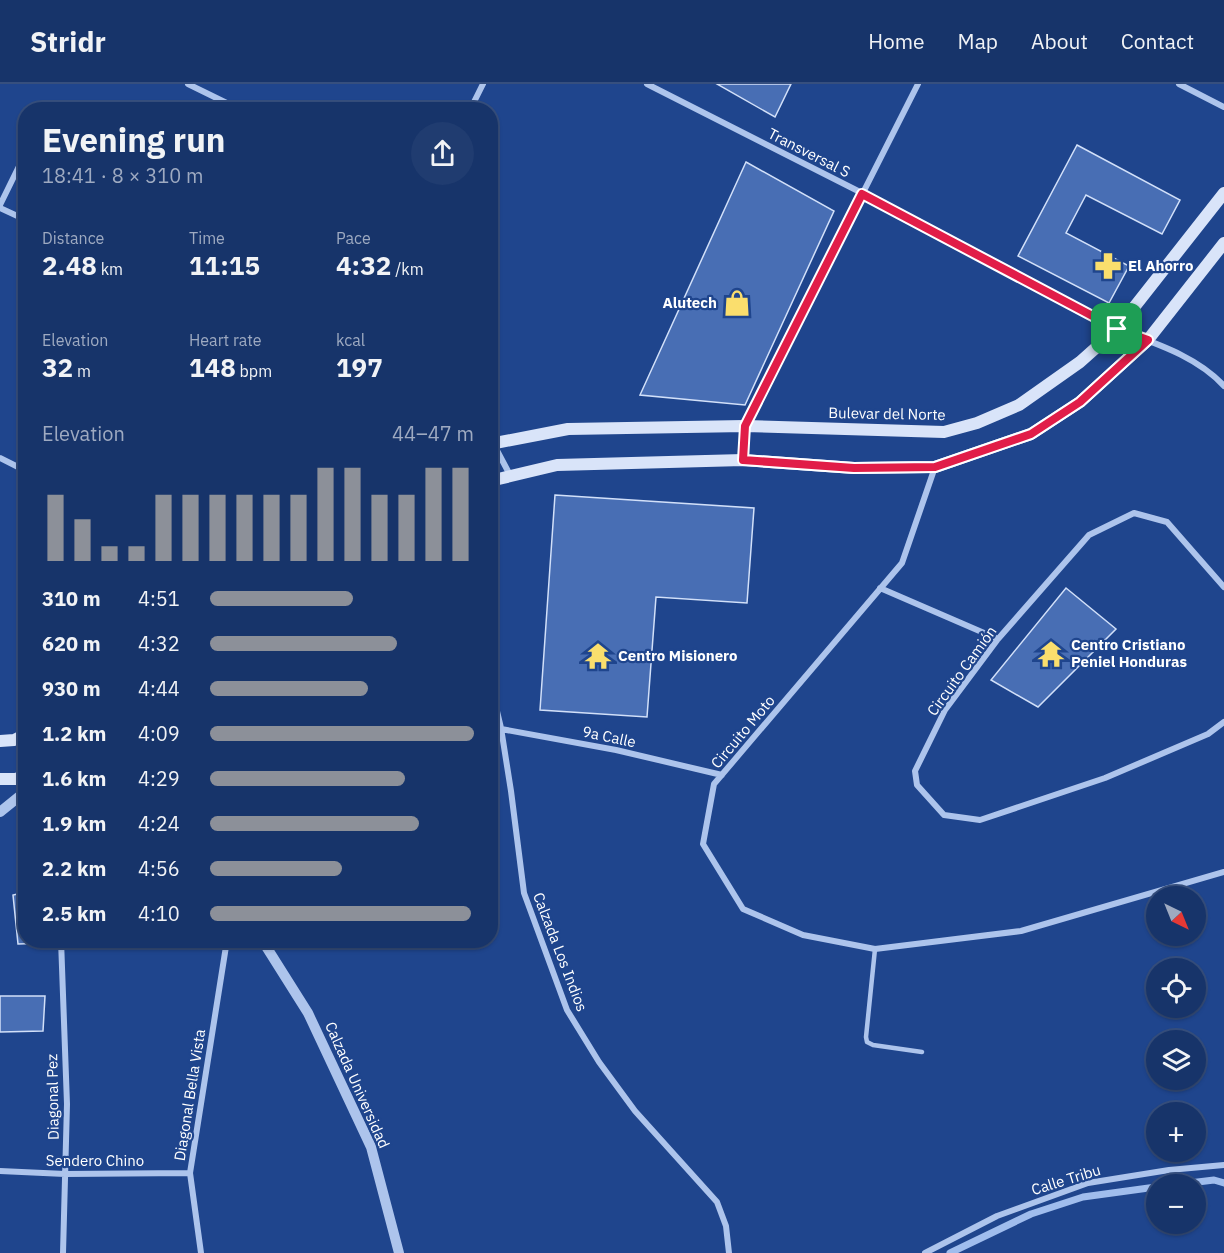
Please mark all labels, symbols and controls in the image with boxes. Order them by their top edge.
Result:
text: Stridr [30,23,106,60]
text: Home [868,27,925,55]
text: Map [958,27,998,55]
text: About [1031,27,1088,55]
text: Contact [1121,27,1194,55]
text: Evening run [42,118,226,161]
button: share [411,122,474,185]
street label: Transversal S [765,124,853,181]
text: 18:41 · 8 × 310 m [42,162,203,189]
text: Distance [42,228,104,248]
text: Time [189,228,225,248]
text: Pace [336,228,371,248]
text: 2.48 [42,248,97,282]
text: 11:15 [189,248,260,282]
text: 4:32 [336,248,391,282]
pharmacy icon: El Ahorro [1093,251,1123,281]
place label: El Ahorro [1128,256,1193,275]
text: km [97,259,123,279]
text: /km [391,259,424,279]
shop icon: Alutech [722,288,752,318]
place label: Alutech [662,293,717,312]
pin [1091,303,1142,354]
icon: arrive [1100,312,1133,345]
text: Elevation [42,330,108,350]
text: Heart rate [189,330,262,350]
text: kcal [336,330,365,350]
text: 32 [42,350,73,384]
text: 148 [189,350,236,384]
text: 197 [336,350,383,384]
text: m [73,361,91,381]
text: bpm [236,361,272,381]
street label: Bulevar del Norte [828,403,946,424]
text: Elevation [42,420,125,447]
text: 44–47 m [392,420,474,447]
text: 310 m [42,585,101,612]
text: 4:51 [138,585,180,612]
street label: Circuito Camión [923,622,1001,719]
text: 620 m [42,630,101,657]
text: 4:32 [138,630,180,657]
place label: Centro Cristiano Peniel Honduras [1071,635,1187,671]
temple icon: Centro Cristiano Peniel Honduras [1036,639,1066,669]
temple icon: Centro Misionero [583,641,613,671]
place label: Centro Misionero [618,646,738,665]
text: 930 m [42,675,101,702]
text: 4:44 [138,675,180,702]
street label: Circuito Moto [707,691,779,772]
text: 1.2 km [42,720,106,747]
text: 4:09 [138,720,180,747]
street label: 9a Calle [581,722,638,751]
text: 1.6 km [42,765,106,792]
text: 4:29 [138,765,180,792]
text: 1.9 km [42,810,106,837]
text: 4:24 [138,810,180,837]
text: 2.2 km [42,855,106,882]
text: 4:56 [138,855,180,882]
north arrow [1146,886,1206,946]
map controls [1146,886,1206,1234]
street label: Calzada Los Indios [529,890,592,1014]
text: 2.5 km [42,900,106,927]
text: 4:10 [138,900,180,927]
button: locate [1146,958,1206,1018]
street label: Calzada Universidad [321,1019,394,1151]
street label: Diagonal Bella Vista [170,1028,209,1162]
button: layers [1146,1030,1206,1090]
street label: Diagonal Pez [42,1054,63,1140]
button: + [1146,1102,1206,1162]
street label: Sendero Chino [46,1151,144,1170]
street label: Calle Tribu [1029,1160,1103,1199]
button: − [1146,1174,1206,1234]

